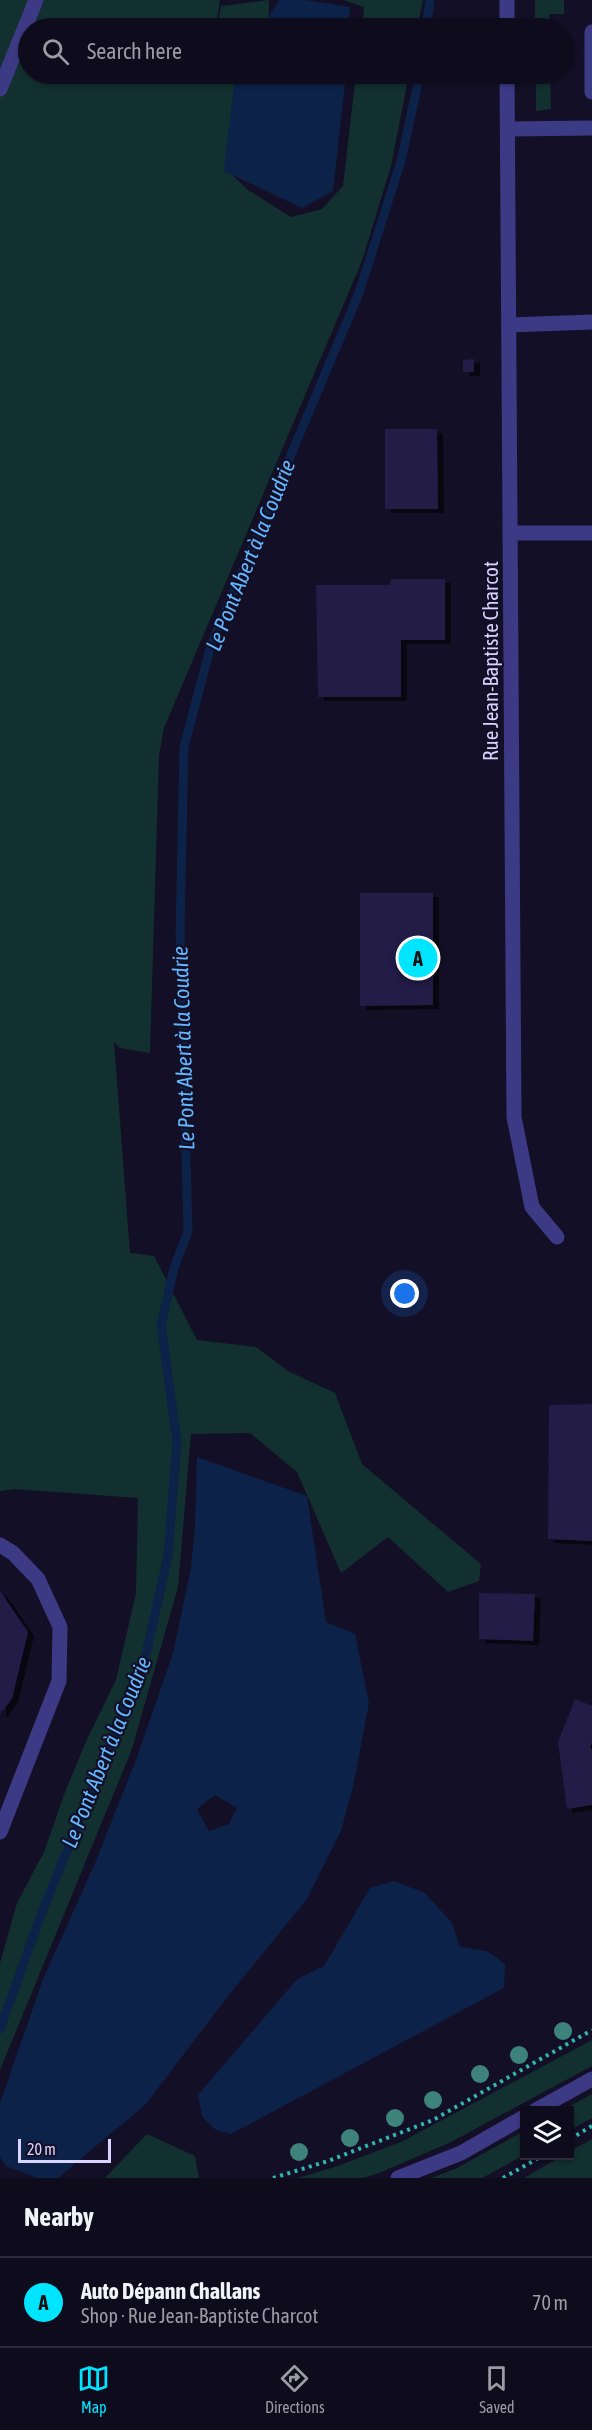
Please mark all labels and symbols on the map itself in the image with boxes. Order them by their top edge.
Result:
water label: Le Pont Abert à la Coudrie [200,456,300,654]
street label: Rue Jean-Baptiste Charcot [478,561,502,761]
pin: A [398,936,438,980]
water label: Le Pont Abert à la Coudrie [166,946,200,1150]
your location [390,1279,419,1308]
water label: Le Pont Abert à la Coudrie [56,1653,156,1851]
scale bar [18,2136,111,2164]

